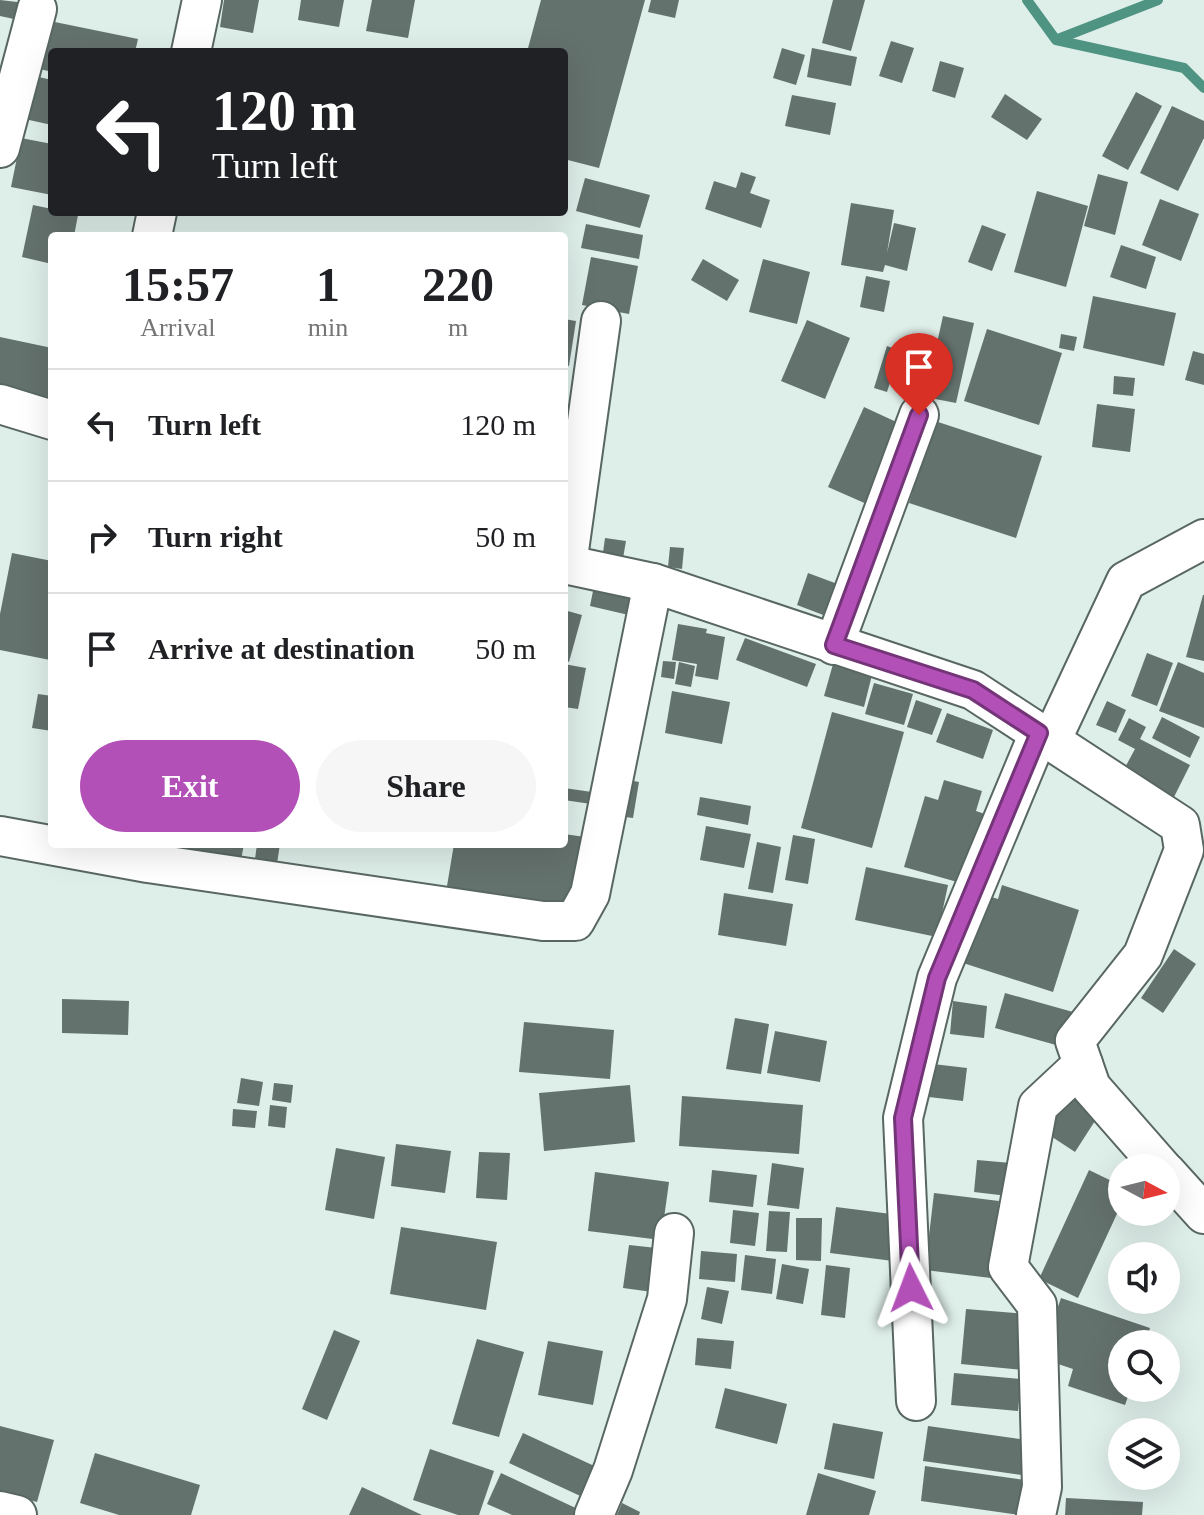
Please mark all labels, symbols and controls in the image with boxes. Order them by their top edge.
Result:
icon: left [80,80,184,184]
text: 120 m [212,80,357,142]
text: Turn left [212,146,338,186]
text: 15:57 [122,258,234,311]
text: 1 [316,258,340,311]
text: 220 [422,258,494,311]
text: Arrival [140,313,215,342]
text: min [308,313,348,342]
text: m [448,313,468,342]
pin [885,333,953,415]
icon: arrive [897,345,941,389]
icon: left [80,403,124,447]
text: Turn left [148,408,261,441]
text: 120 m [460,408,536,441]
icon: right [80,515,124,559]
text: Turn right [148,520,283,553]
text: 50 m [475,520,536,553]
icon: arrive [80,627,124,671]
text: Arrive at destination [148,632,415,665]
text: 50 m [475,632,536,665]
button: Exit [80,740,300,832]
button: Share [316,740,536,832]
north arrow [1108,1154,1180,1226]
map controls [1108,1154,1180,1490]
button: sound [1108,1242,1180,1314]
position arrow [869,1246,953,1330]
button: search [1108,1330,1180,1402]
button: layers [1108,1418,1180,1490]

